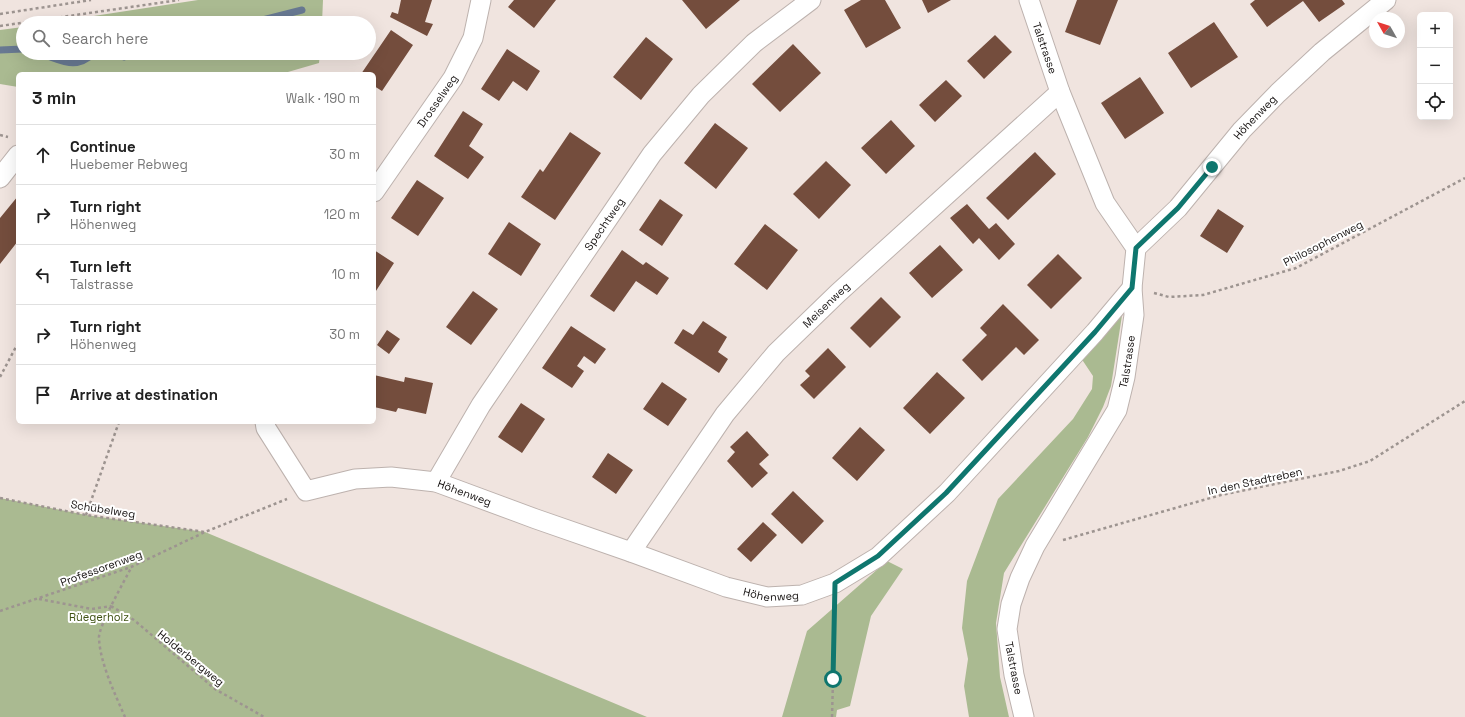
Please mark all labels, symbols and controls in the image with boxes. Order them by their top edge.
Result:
north arrow [1369,12,1405,48]
map controls [1417,12,1453,120]
button: + [1417,12,1453,48]
search box [16,16,376,60]
street label: Talstrasse [1030,20,1060,76]
icon: search [30,27,52,49]
text: Search here [62,29,148,48]
button: − [1417,48,1453,84]
street label: Drosselweg [414,72,460,130]
button: locate [1417,84,1453,120]
text: 3 min [32,87,76,109]
text: Walk · 190 m [286,90,360,107]
street label: Höhenweg [1230,92,1279,142]
text: Continue [70,137,136,156]
icon: ahead [32,144,54,166]
text: 30 m [329,146,360,163]
text: Huebemer Rebweg [70,156,188,173]
route end [1203,158,1221,176]
street label: Spechtweg [581,195,627,253]
text: Turn right [70,197,141,216]
icon: right [32,204,54,226]
text: 120 m [324,206,360,223]
text: Höhenweg [70,216,136,233]
street label: Philosophenweg [1281,217,1365,269]
text: Turn left [70,257,132,276]
icon: left [32,264,54,286]
text: 10 m [332,266,360,283]
text: Talstrasse [70,276,133,293]
street label: Meisenweg [800,279,853,331]
text: Turn right [70,317,141,336]
icon: right [32,324,54,346]
text: 30 m [329,326,360,343]
street label: Talstrasse [1115,334,1138,390]
text: Höhenweg [70,336,136,353]
icon: arrive [32,384,54,406]
text: Arrive at destination [70,385,218,404]
street label: In den Stadtreben [1206,464,1304,498]
street label: Höhenweg [436,476,493,509]
street label: Schübelweg [70,497,136,521]
street label: Professorenweg [58,547,144,589]
street label: Höhenweg [742,584,799,605]
park label: Rüegerholz [69,610,129,624]
street label: Holderbergweg [155,627,227,689]
street label: Talstrasse [1002,640,1026,696]
route start [824,670,842,688]

